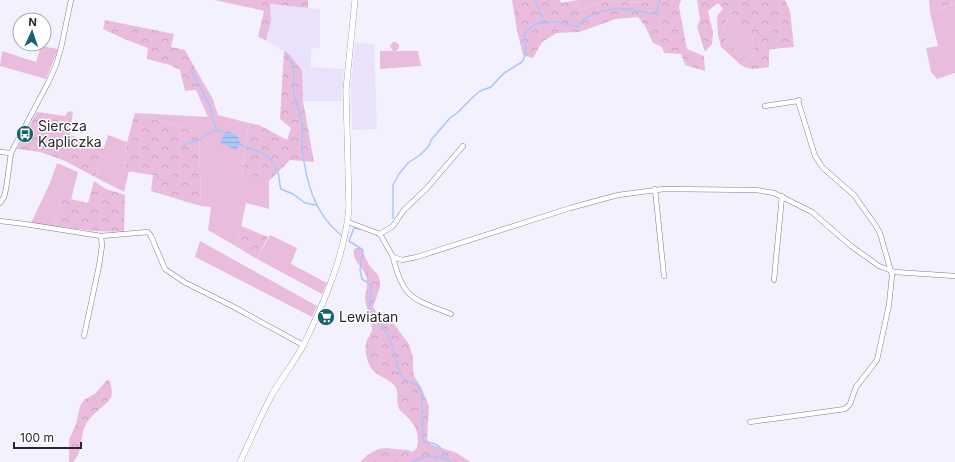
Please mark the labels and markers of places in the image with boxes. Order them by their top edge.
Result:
place label: Siercza Kapliczka [38,117,102,150]
bus stop icon: Siercza Kapliczka [15,124,35,144]
supermarket icon: Lewiatan [316,307,336,327]
place label: Lewiatan [339,308,398,325]

